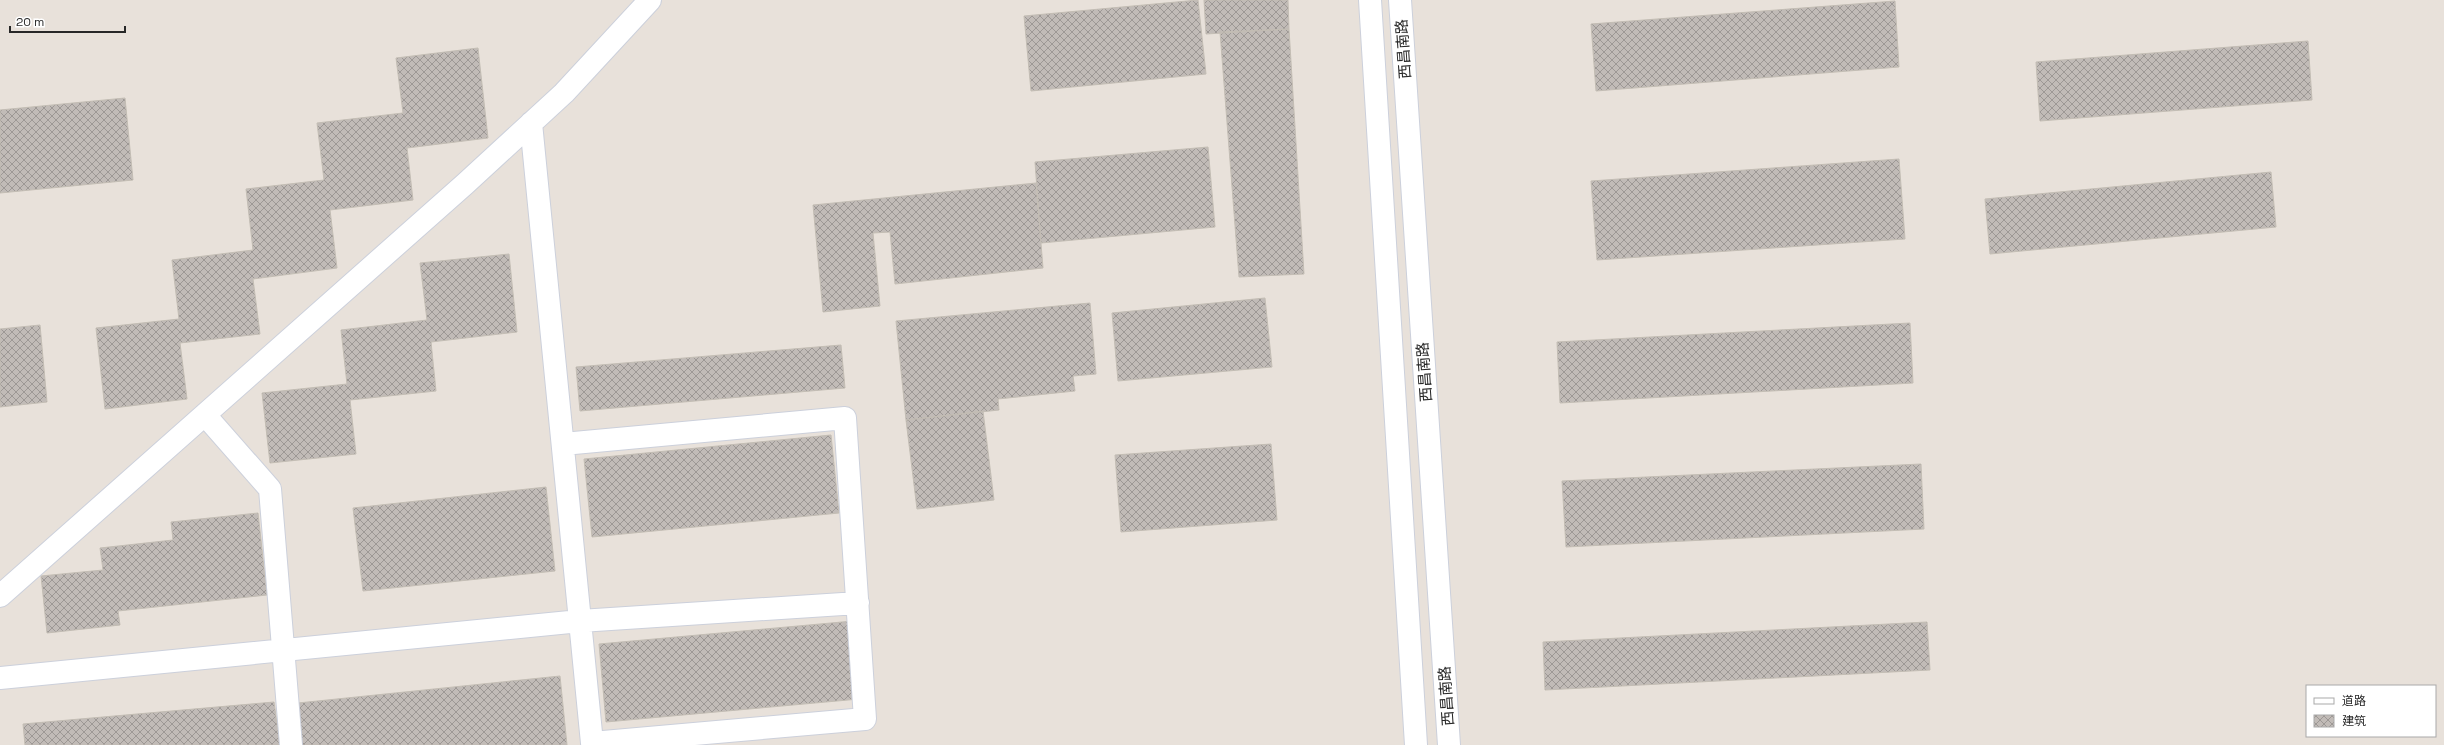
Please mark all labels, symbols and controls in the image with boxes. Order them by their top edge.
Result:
scale bar [10,8,125,34]
text: 20 m [16,14,44,30]
street label: 西昌南路 [1391,18,1415,80]
street label: 西昌南路 [1412,341,1436,403]
street label: 西昌南路 [1434,665,1458,727]
legend [2306,685,2436,737]
text: 道路 [2342,693,2366,709]
text: 建筑 [2342,713,2366,729]

